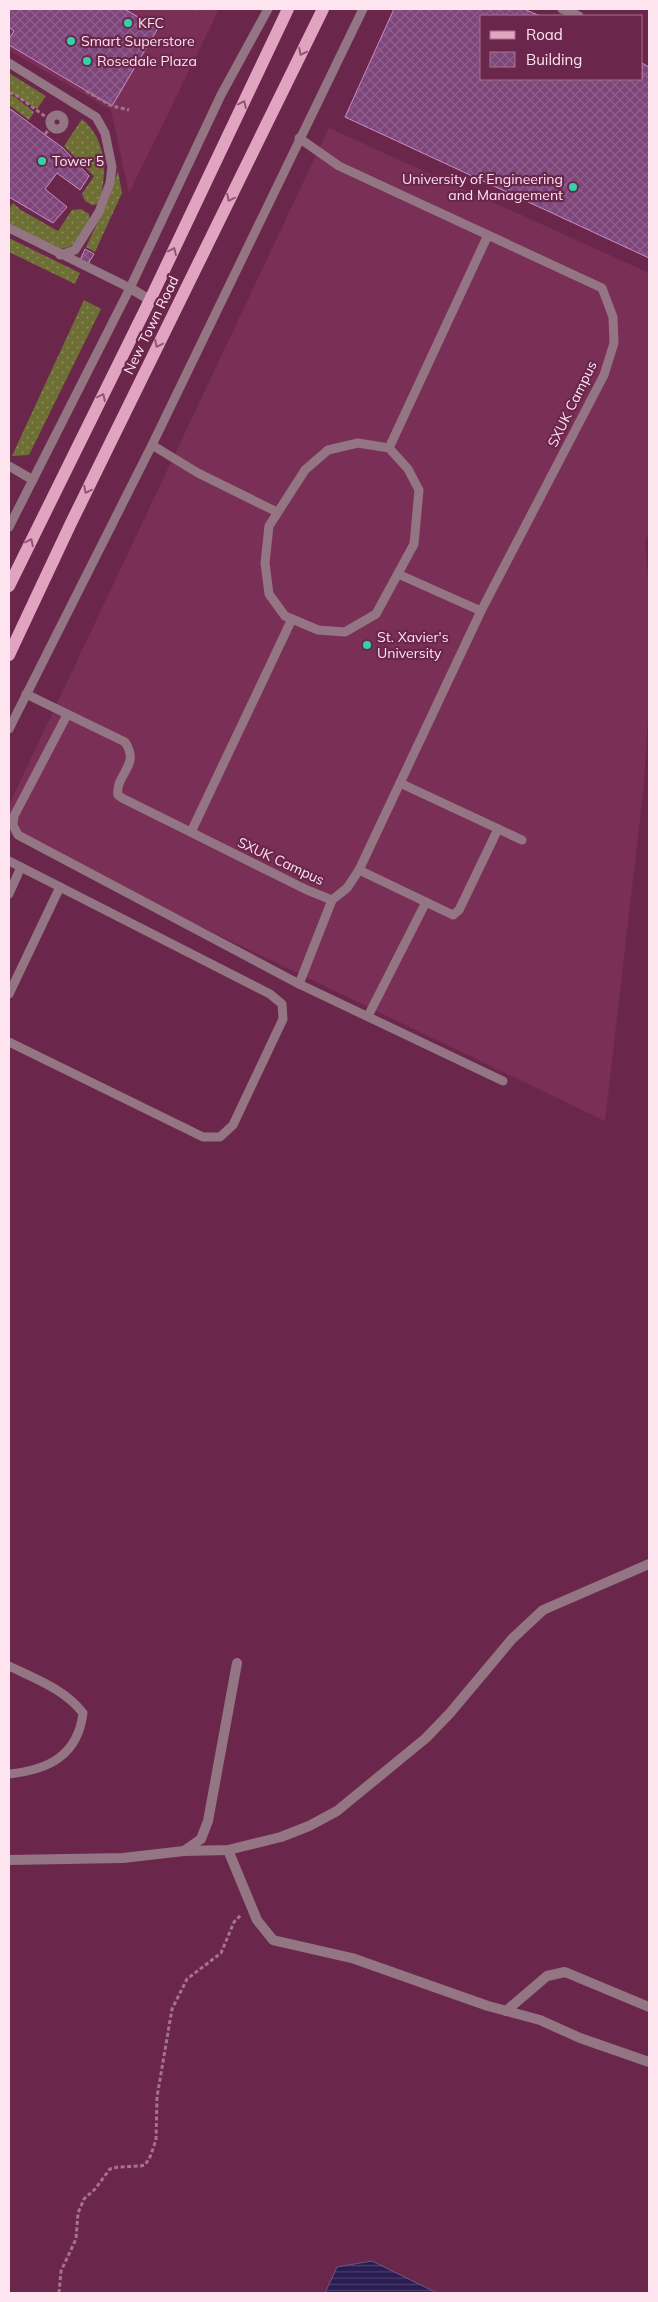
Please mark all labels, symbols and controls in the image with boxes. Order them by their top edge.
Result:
place label: KFC [138,14,164,32]
legend [480,15,643,80]
marker: KFC [122,17,134,29]
text: Road [526,25,563,44]
place label: Smart Superstore [81,32,195,50]
marker: Smart Superstore [65,35,77,47]
one-way arrow [298,47,308,56]
text: Building [526,50,582,69]
place label: Rosedale Plaza [97,52,197,70]
marker: Rosedale Plaza [81,55,93,67]
one-way arrow [236,100,247,109]
place label: Tower 5 [52,152,104,170]
marker: Tower 5 [36,155,48,167]
place label: University of Engineering and Management [402,170,563,204]
marker: University of Engineering and Management [567,181,579,193]
one-way arrow [226,193,236,202]
one-way arrow [167,247,178,256]
street label: New Town Road [119,273,183,377]
one-way arrow [154,339,165,348]
street label: SXUK Campus [543,358,601,450]
one-way arrow [96,393,106,402]
one-way arrow [83,485,93,494]
one-way arrow [24,539,34,548]
place label: St. Xavier's University [377,628,449,662]
marker: St. Xavier's University [361,639,373,651]
street label: SXUK Campus [235,833,327,889]

